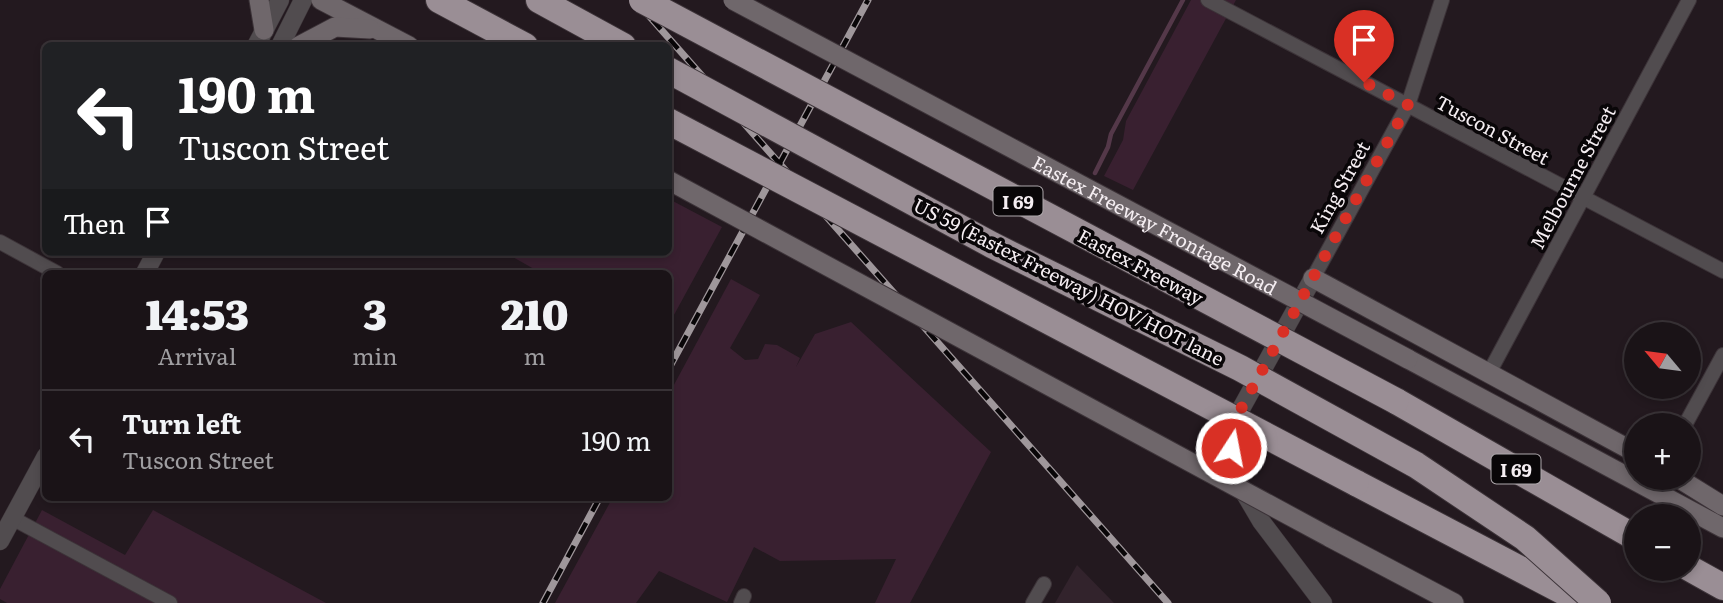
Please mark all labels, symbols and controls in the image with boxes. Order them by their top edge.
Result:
pin [1334,10,1394,82]
icon: arrive [1345,21,1383,59]
text: 190 m [178,55,315,128]
icon: left [63,70,154,161]
street label: Tuscon Street [1431,87,1555,171]
street label: Melbourne Street [1522,100,1622,254]
text: Tuscon Street [178,122,389,170]
street label: King Street [1302,135,1376,238]
street label: Eastex Freeway Frontage Road [1028,150,1280,298]
road number: I 69 [993,186,1042,216]
street label: US 59 (Eastex Freeway) HOV/HOT lane [909,190,1229,372]
text: Then [63,203,125,242]
icon: arrive [139,203,177,241]
street label: Eastex Freeway [1075,223,1207,309]
text: 14:53 [145,281,249,343]
text: 3 [363,281,387,343]
text: 210 [501,281,569,343]
north arrow [1624,322,1701,399]
map controls [1624,322,1701,581]
text: Arrival [158,338,236,372]
text: min [352,338,397,372]
text: m [524,338,546,372]
text: Turn left [122,403,241,442]
position arrow [1194,411,1268,485]
button: + [1624,413,1701,490]
icon: left [63,420,101,458]
text: 190 m [581,420,651,459]
text: Tuscon Street [122,442,274,476]
road number: I 69 [1492,454,1540,484]
button: − [1624,504,1701,581]

